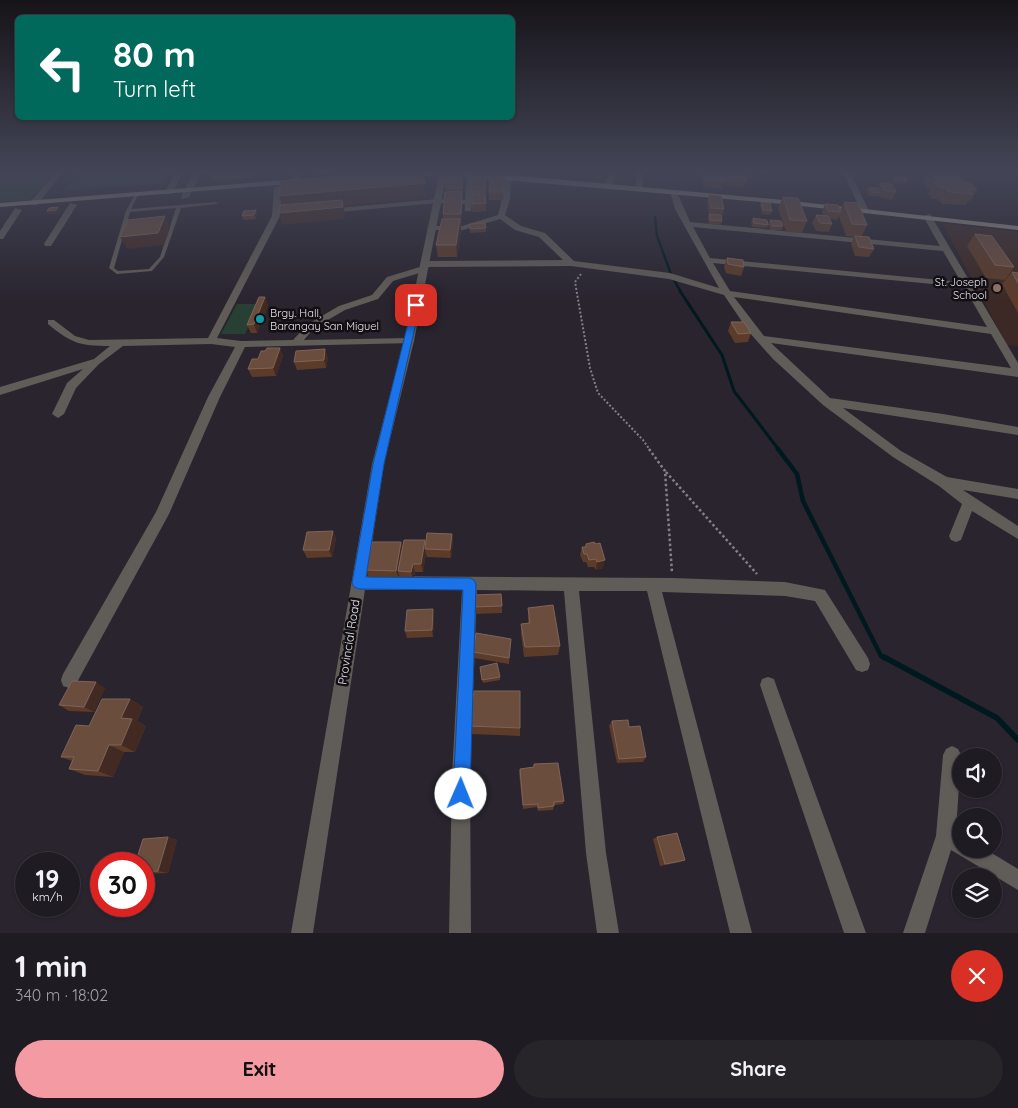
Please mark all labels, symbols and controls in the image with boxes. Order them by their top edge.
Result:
text: 80 m [113,32,196,76]
icon: left [30,35,95,100]
text: Turn left [113,75,196,103]
place label: St. Joseph School [935,275,987,302]
marker: St. Joseph School [991,282,1003,294]
pin [395,284,437,326]
icon: arrive [402,291,430,319]
place label: Brgy. Hall, Barangay San Miguel [270,306,379,333]
marker: Brgy. Hall, Barangay San Miguel [254,313,266,325]
street label: Provincial Road [334,598,363,686]
map controls [952,748,1002,918]
button: sound [952,748,1002,798]
position arrow [434,767,486,819]
button: search [952,808,1002,858]
speed limit sign: 30 [90,852,155,917]
text: 19 [36,863,59,894]
button: layers [952,868,1002,918]
text: km/h [32,889,63,904]
text: 1 min [15,947,88,985]
button: close [951,950,1003,1002]
text: 340 m · 18:02 [15,985,108,1005]
button: Exit [15,1040,504,1098]
button: Share [514,1040,1003,1098]

